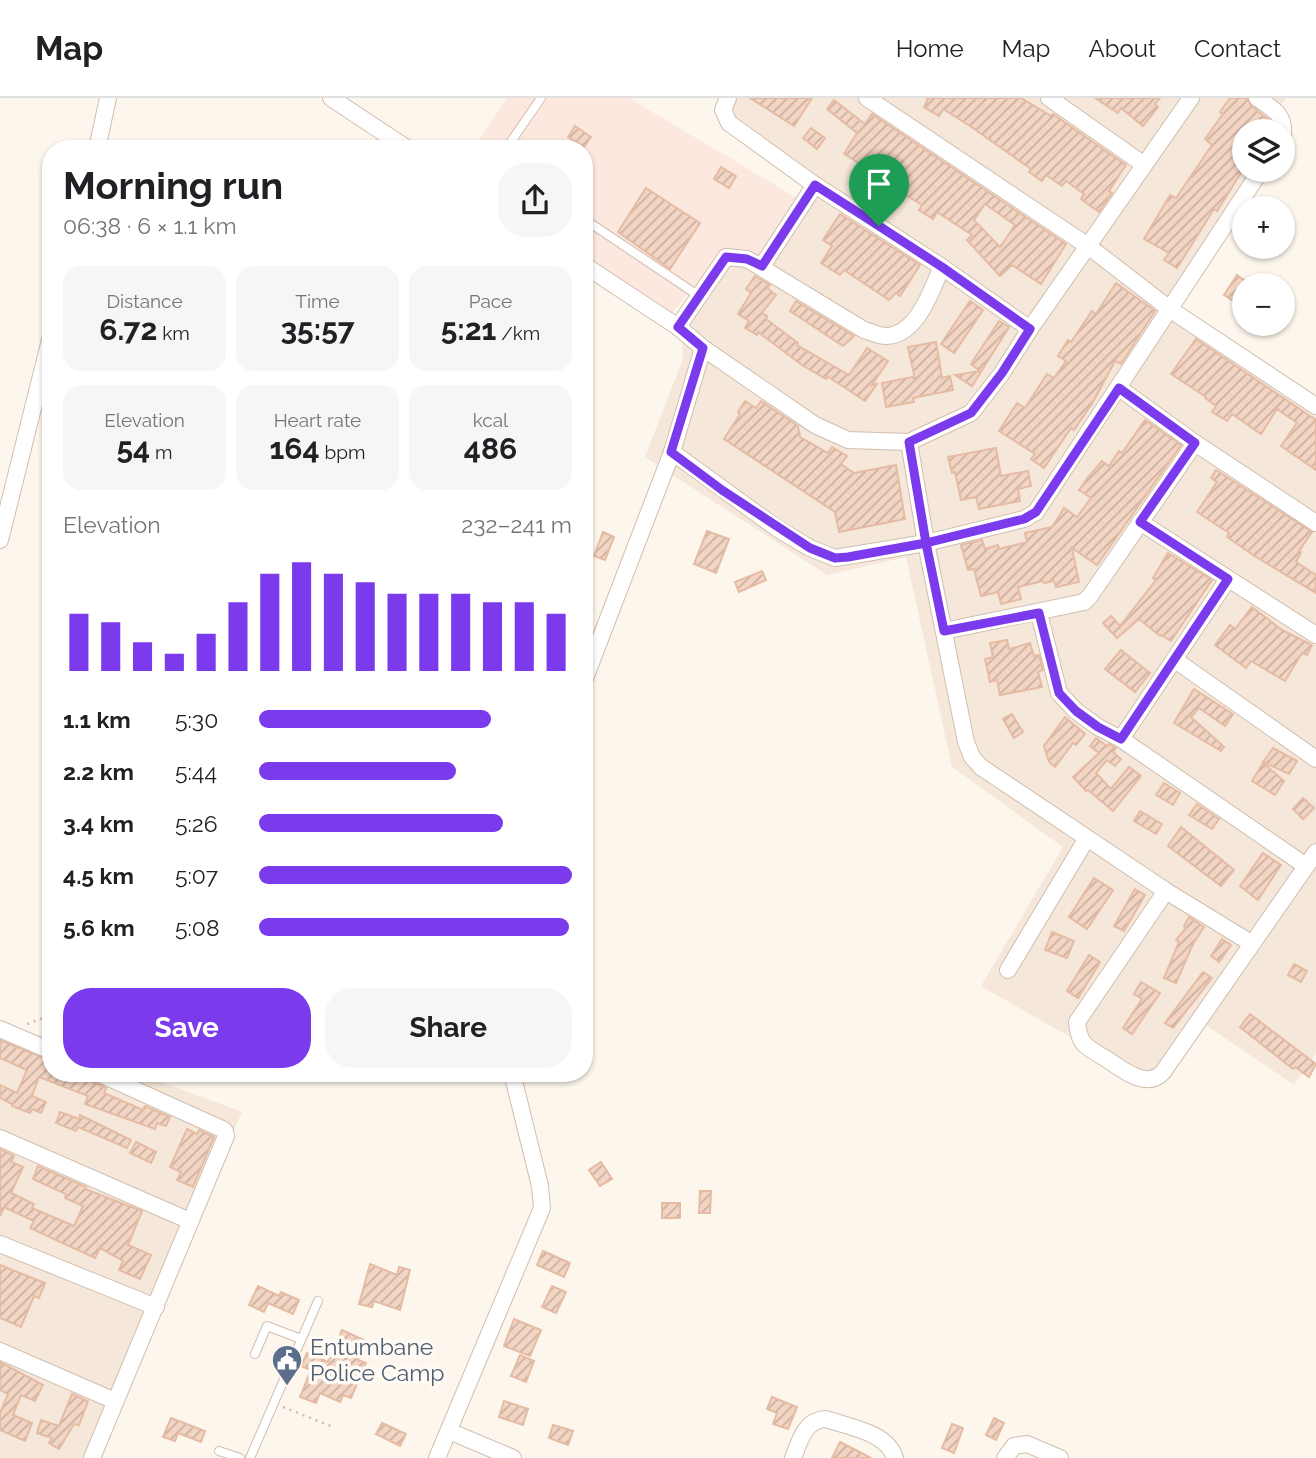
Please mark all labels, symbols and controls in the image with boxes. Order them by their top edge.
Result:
text: Map [35,29,103,68]
text: Home [896,34,964,63]
text: Map [1002,34,1050,63]
text: About [1088,34,1156,63]
text: Contact [1194,34,1281,63]
map controls [1232,119,1295,336]
button: layers [1232,119,1295,182]
pin [849,154,909,226]
text: Morning run [63,163,283,208]
button: share [498,163,572,237]
icon: arrive [860,165,898,203]
button: + [1232,196,1295,259]
text: 06:38 · 6 × 1.1 km [63,212,237,239]
button: − [1232,273,1295,336]
text: Distance [106,290,183,312]
text: Time [295,290,340,312]
text: Pace [469,290,512,312]
text: 6.72 [99,312,157,347]
text: 35:57 [280,312,355,347]
text: 5:21 [441,312,496,347]
text: km [157,322,190,344]
text: /km [496,322,540,344]
text: Elevation [104,409,185,431]
text: Heart rate [274,409,361,431]
text: kcal [473,409,508,431]
text: 54 [116,431,150,466]
text: 164 [270,431,320,466]
text: 486 [464,431,517,466]
text: m [150,441,173,463]
text: bpm [320,441,365,463]
text: Elevation [63,511,161,538]
text: 232–241 m [461,511,572,538]
text: 1.1 km [63,706,131,733]
text: 5:30 [175,706,218,733]
text: 2.2 km [63,758,134,785]
text: 5:44 [175,758,217,785]
text: 3.4 km [63,810,134,837]
text: 5:26 [175,810,218,837]
text: 4.5 km [63,862,134,889]
text: 5:07 [175,862,218,889]
text: 5.6 km [63,914,135,941]
text: 5:08 [175,914,220,941]
button: Save [63,988,311,1068]
button: Share [325,988,572,1068]
place label: Entumbane Police Camp [310,1333,445,1386]
public building icon: Entumbane Police Camp [270,1343,304,1387]

